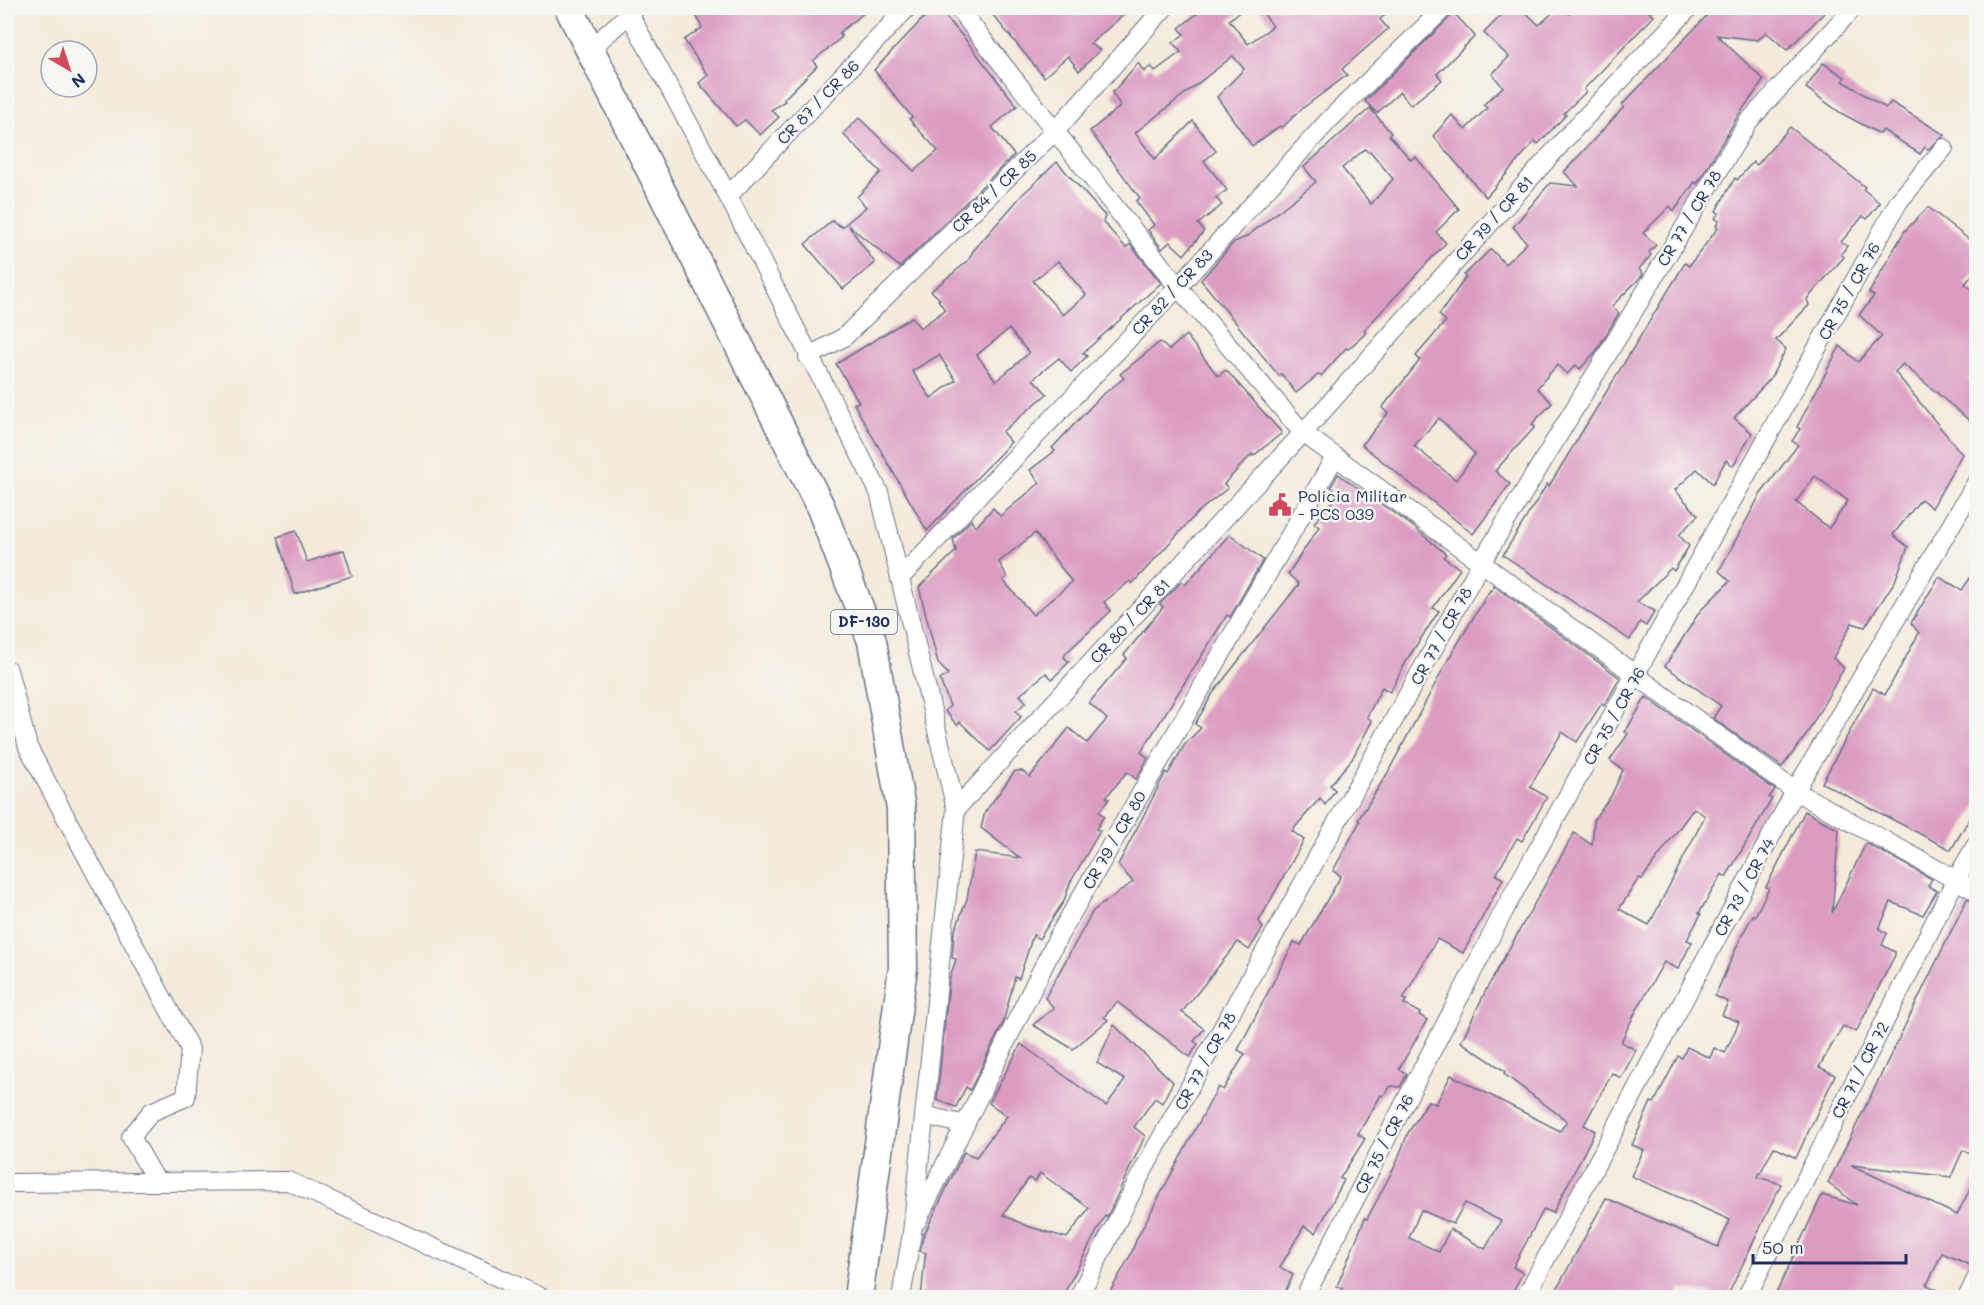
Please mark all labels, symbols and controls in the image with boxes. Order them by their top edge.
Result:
north arrow [39,39,99,99]
street label: CR 87 / CR 86 [772,55,863,149]
text: N [67,69,90,93]
street label: CR 84 / CR 85 [947,145,1041,237]
street label: CR 77 / CR 78 [1652,166,1726,270]
street label: CR 79 / CR 81 [1450,171,1537,265]
street label: CR 75 / CR 76 [1813,238,1884,344]
street label: CR 82 / CR 83 [1126,244,1217,339]
place label: Polícia Militar - PCS 039 [1298,485,1407,524]
public building icon: Polícia Militar - PCS 039 [1267,492,1293,518]
street label: CR 80 / CR 81 [1085,574,1174,668]
street label: CR 77 / CR 78 [1405,583,1476,688]
road number: DF-130 [831,610,897,634]
street label: CR 75 / CR 76 [1578,663,1649,769]
street label: CR 79 / CR 80 [1077,787,1150,893]
street label: CR 73 / CR 74 [1709,833,1779,940]
street label: CR 77 / CR 78 [1169,1008,1240,1113]
street label: CR 71 / CR 72 [1826,1018,1893,1122]
street label: CR 75 / CR 76 [1349,1090,1418,1197]
scale bar [1753,1227,1906,1265]
text: 50 m [1762,1235,1804,1259]

